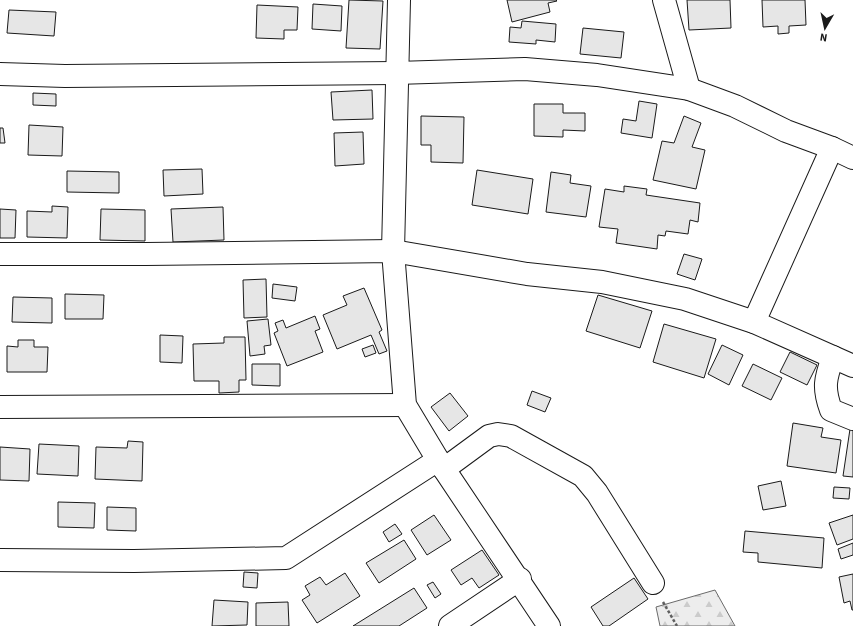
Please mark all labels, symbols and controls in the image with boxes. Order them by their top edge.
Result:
north arrow [805,8,845,48]
text: N [819,29,828,45]

